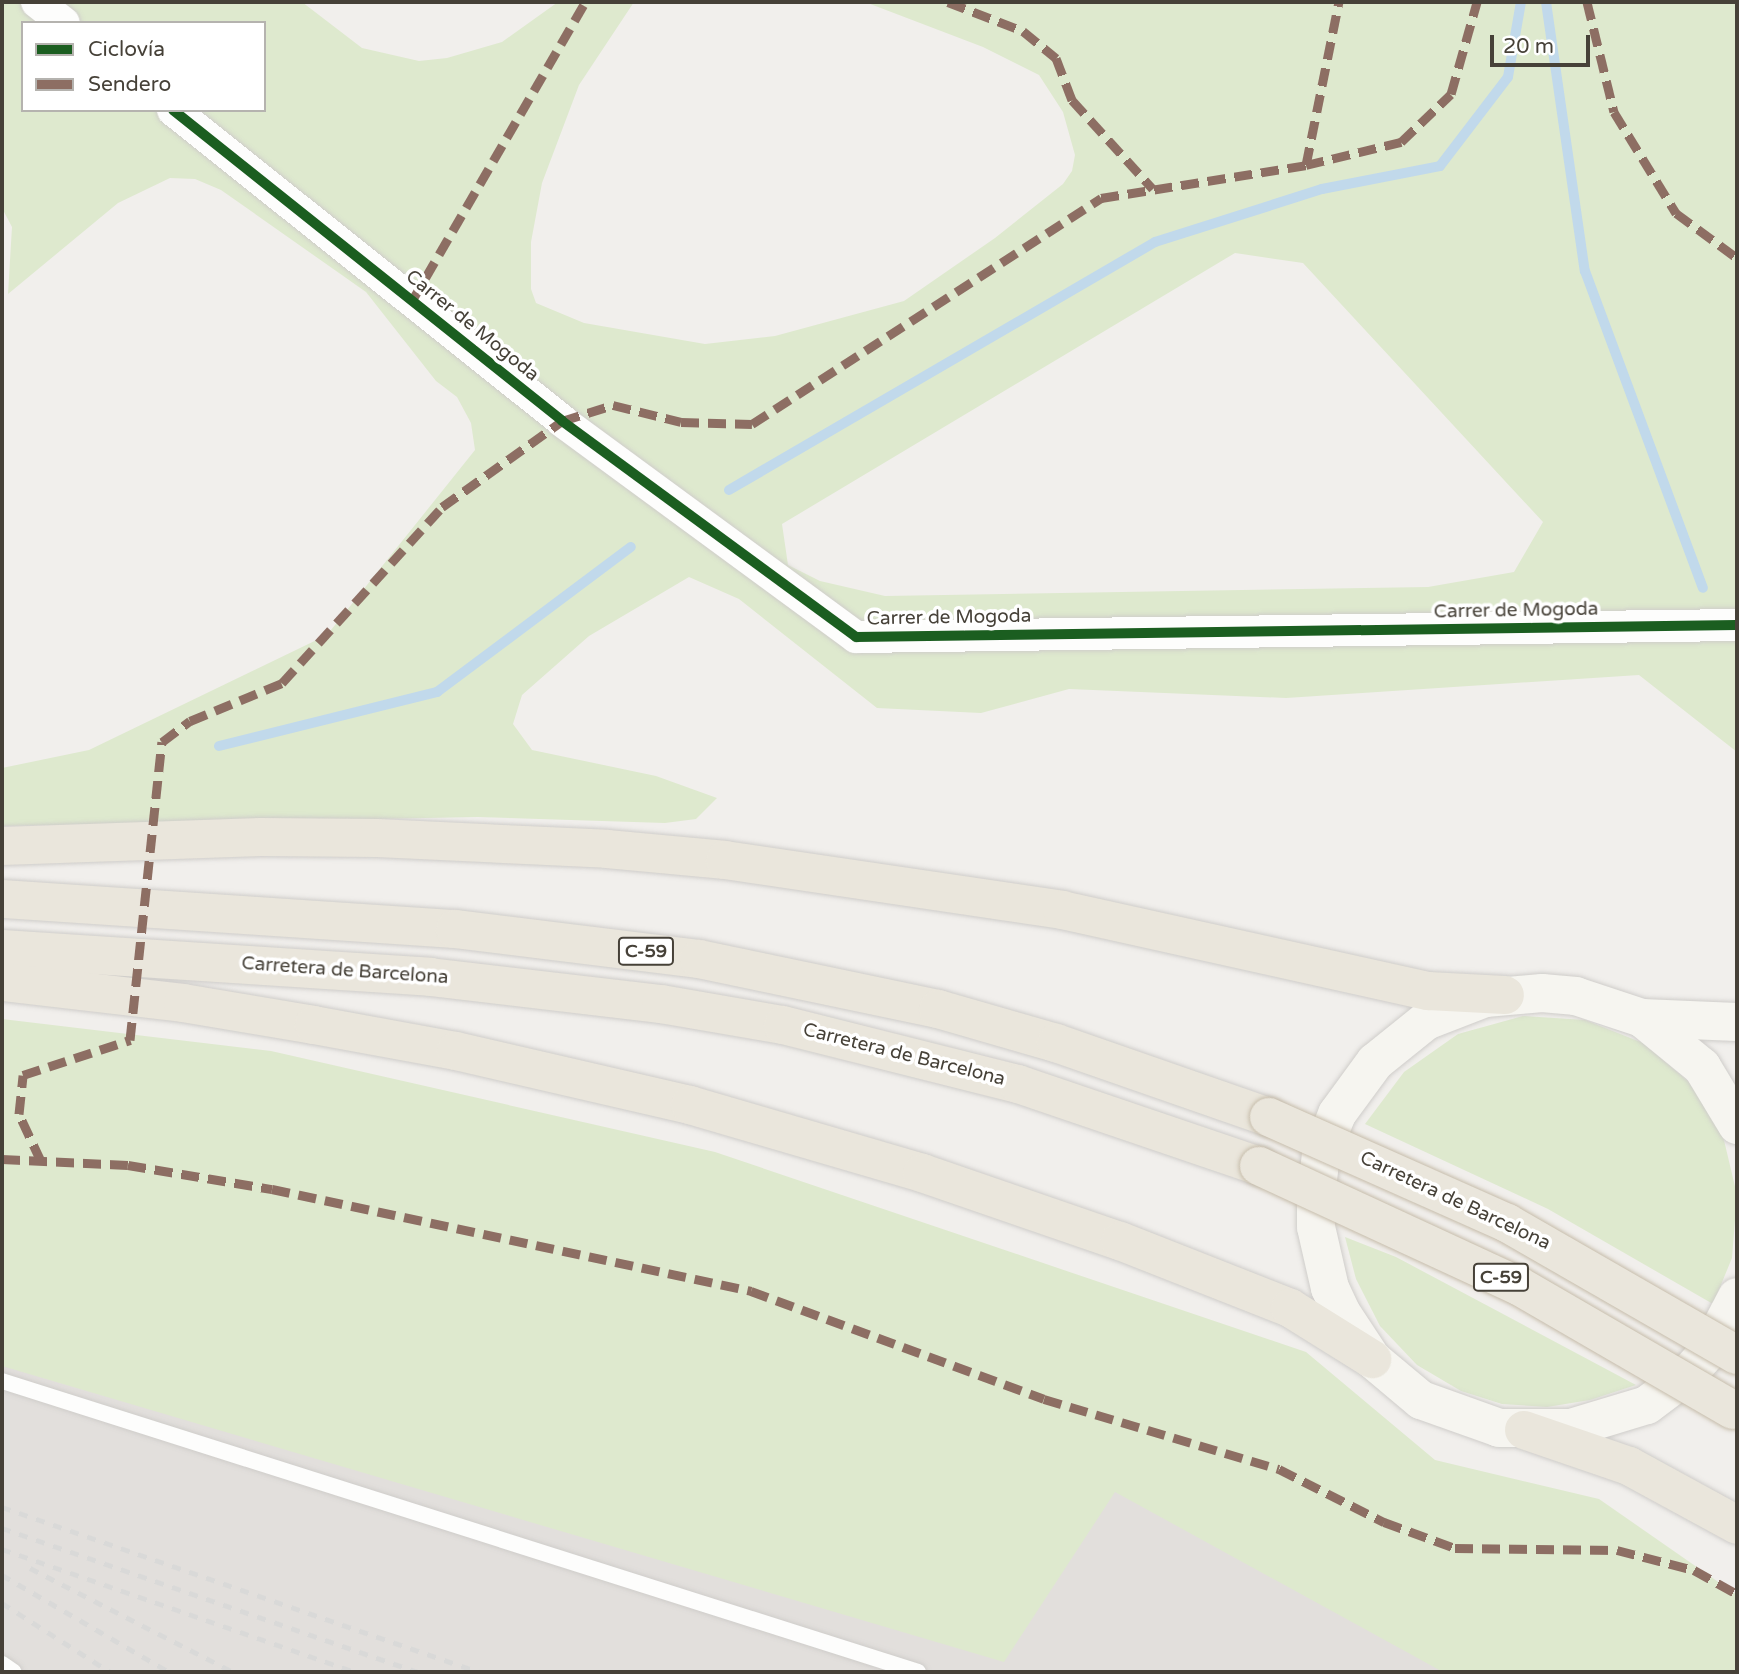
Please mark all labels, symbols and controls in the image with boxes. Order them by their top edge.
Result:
legend [21,21,266,112]
scale bar [1494,21,1594,65]
text: 20 m [1503,34,1554,59]
text: Ciclovía [88,37,165,62]
text: Sendero [88,72,171,97]
street label: Carrer de Mogoda [401,265,543,387]
street label: Carrer de Mogoda [1433,598,1599,624]
street label: Carrer de Mogoda [866,605,1032,631]
road number: C-59 [616,936,676,966]
street label: Carretera de Barcelona [241,952,449,990]
street label: Carretera de Barcelona [801,1019,1007,1091]
street label: Carretera de Barcelona [1356,1147,1554,1255]
road number: C-59 [1471,1262,1531,1292]

